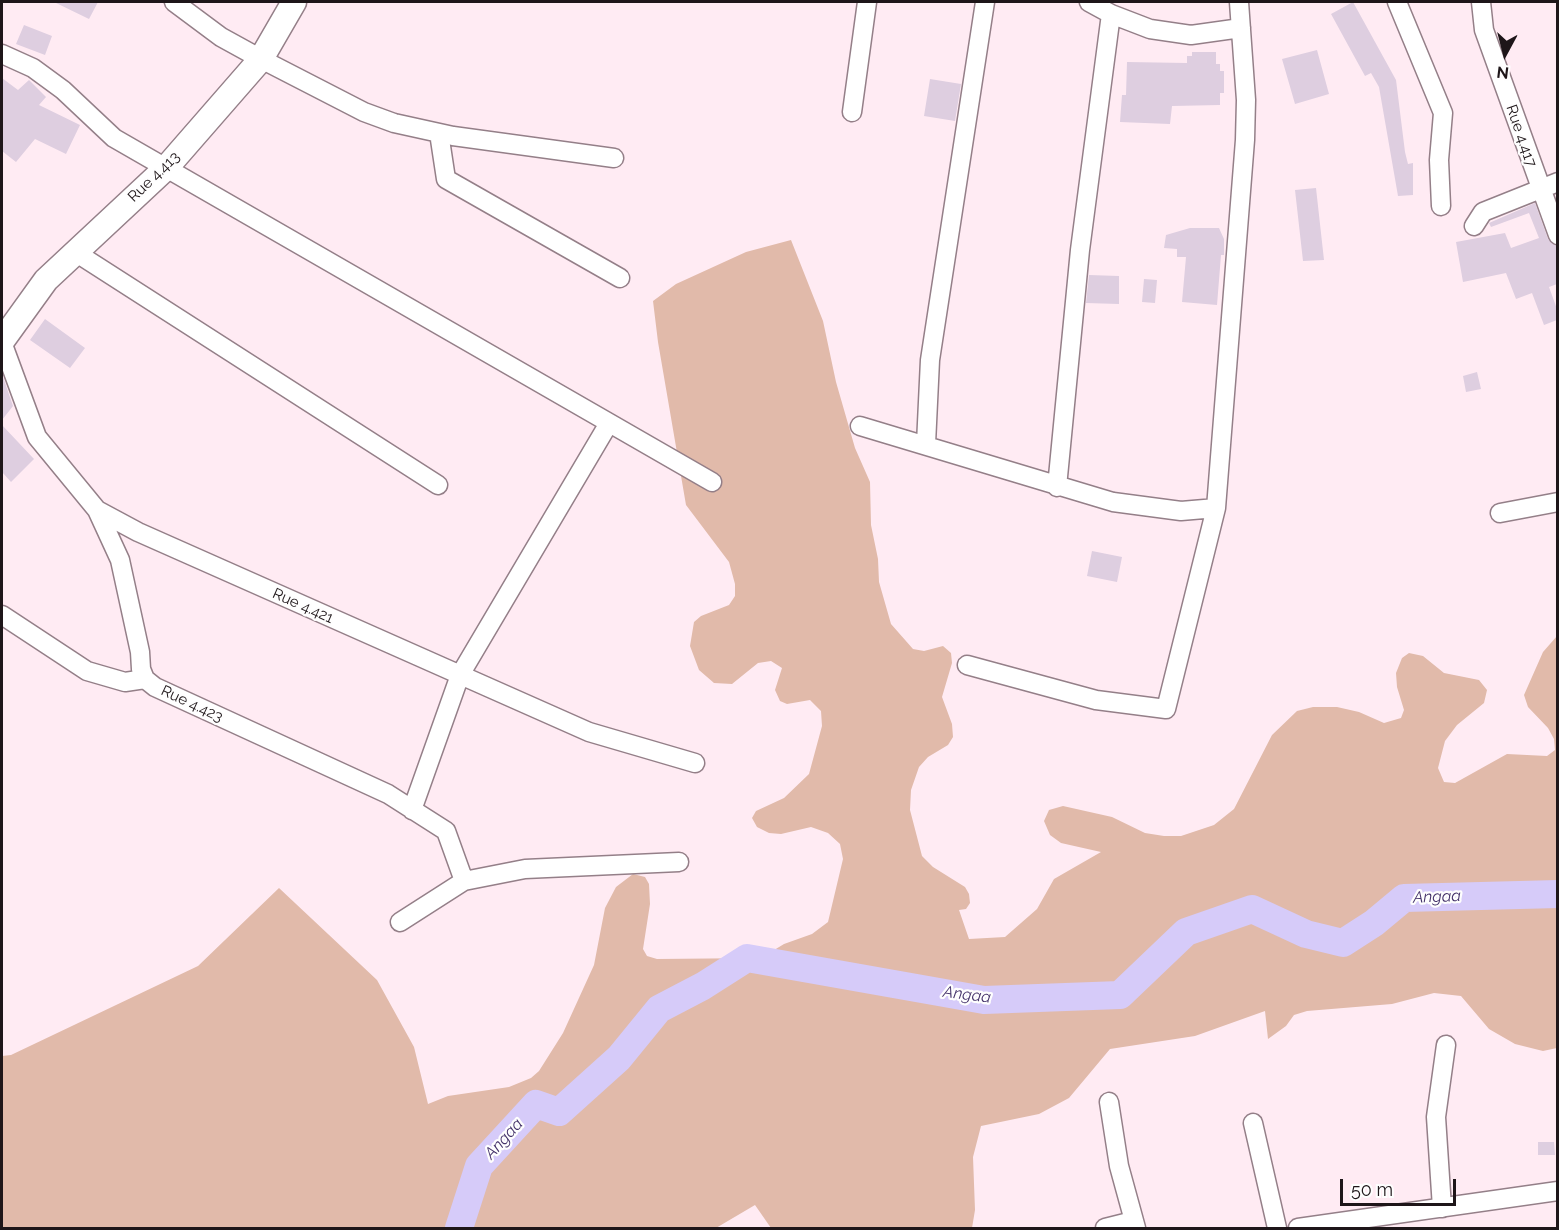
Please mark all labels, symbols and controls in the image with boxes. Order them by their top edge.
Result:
north arrow [1475,24,1535,84]
text: N [1496,62,1510,83]
street label: Rue 4.417 [1502,102,1540,170]
street label: Rue 4.413 [124,148,184,206]
street label: Rue 4.421 [270,585,336,627]
street label: Rue 4.423 [158,682,226,726]
water label: Angaa [1413,887,1461,907]
water label: Angaa [942,983,992,1007]
water label: Angaa [481,1115,527,1163]
scale bar [1343,1167,1458,1205]
text: 50 m [1351,1179,1393,1200]

